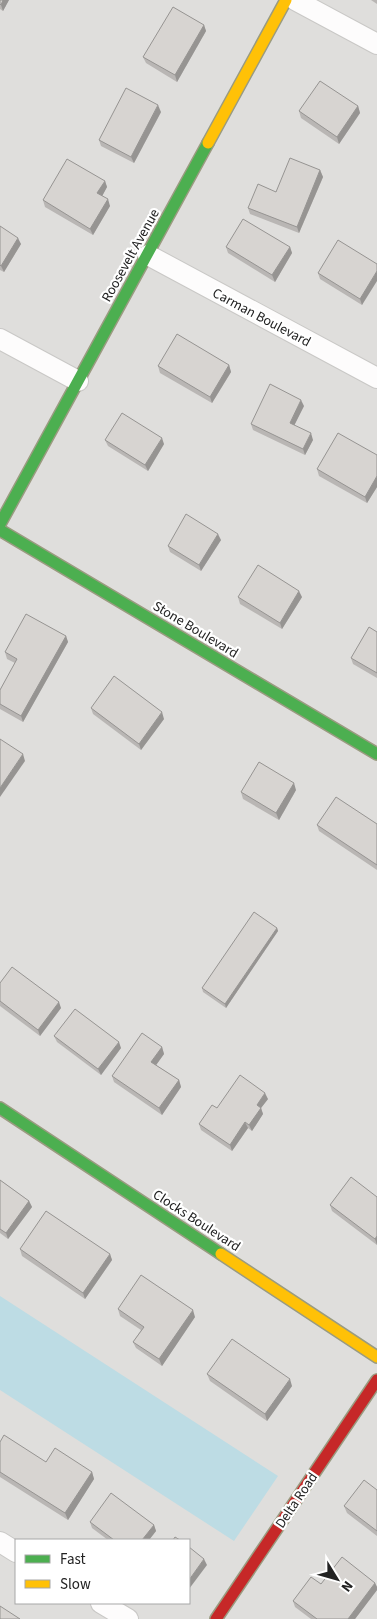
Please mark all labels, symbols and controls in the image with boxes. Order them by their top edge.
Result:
street label: Roosevelt Avenue [97,205,165,306]
street label: Carman Boulevard [209,284,314,352]
street label: Stone Boulevard [149,596,242,663]
street label: Clocks Boulevard [149,1185,244,1257]
street label: Delta Road [271,1469,323,1532]
legend [15,1539,190,1604]
text: Fast [60,1549,86,1570]
north arrow [312,1554,362,1604]
text: Slow [60,1574,91,1595]
text: N [336,1576,357,1596]

